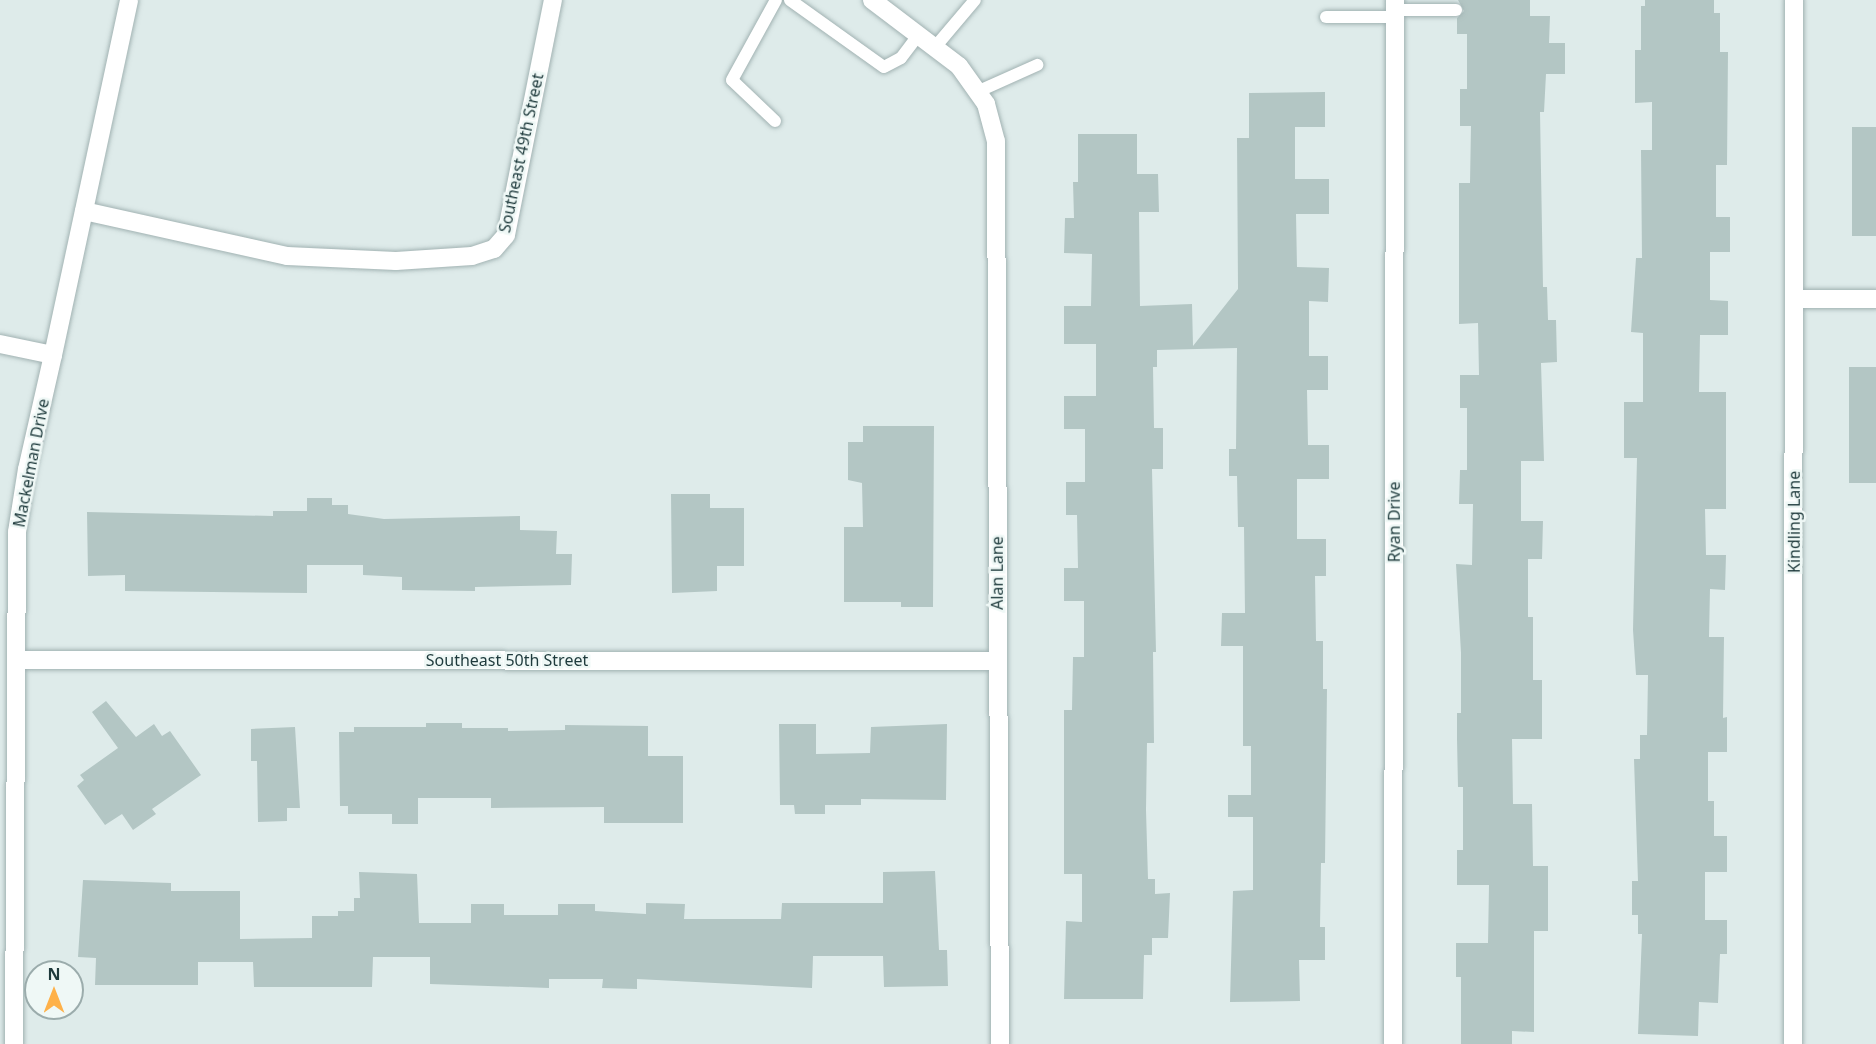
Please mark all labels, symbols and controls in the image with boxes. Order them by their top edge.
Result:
street label: Southeast 49th Street [495,72,547,234]
street label: Mackelman Drive [9,397,53,529]
street label: Kindling Lane [1784,471,1804,573]
street label: Ryan Drive [1384,482,1404,562]
street label: Alan Lane [987,536,1007,610]
street label: Southeast 50th Street [426,650,588,670]
north arrow [24,960,84,1020]
text: N [47,963,61,985]

